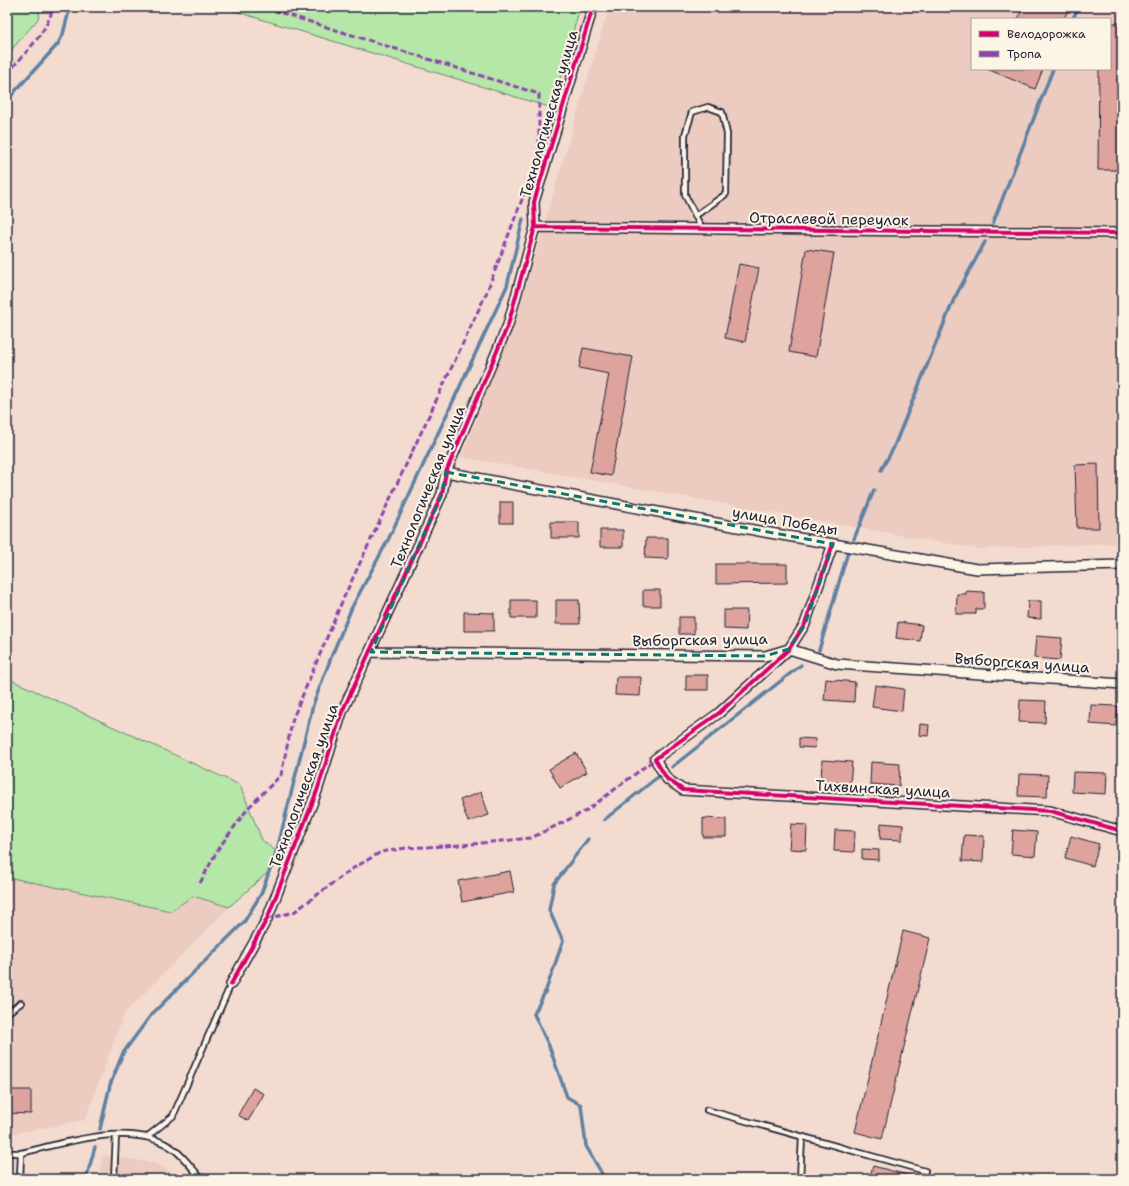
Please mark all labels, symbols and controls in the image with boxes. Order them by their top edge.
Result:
legend [971,18,1111,70]
text: Велодорожка [1007,26,1086,42]
street label: Технологическая улица [515,27,583,200]
text: Тропа [1007,46,1042,62]
street label: Отраслевой переулок [749,208,909,230]
street label: Технологическая улица [386,402,470,571]
street label: улица Победы [731,502,839,540]
street label: Выборгская улица [632,629,768,651]
street label: Выборгская улица [954,648,1091,678]
street label: Технологическая улица [265,700,343,871]
street label: Тихвинская улица [815,775,952,803]

